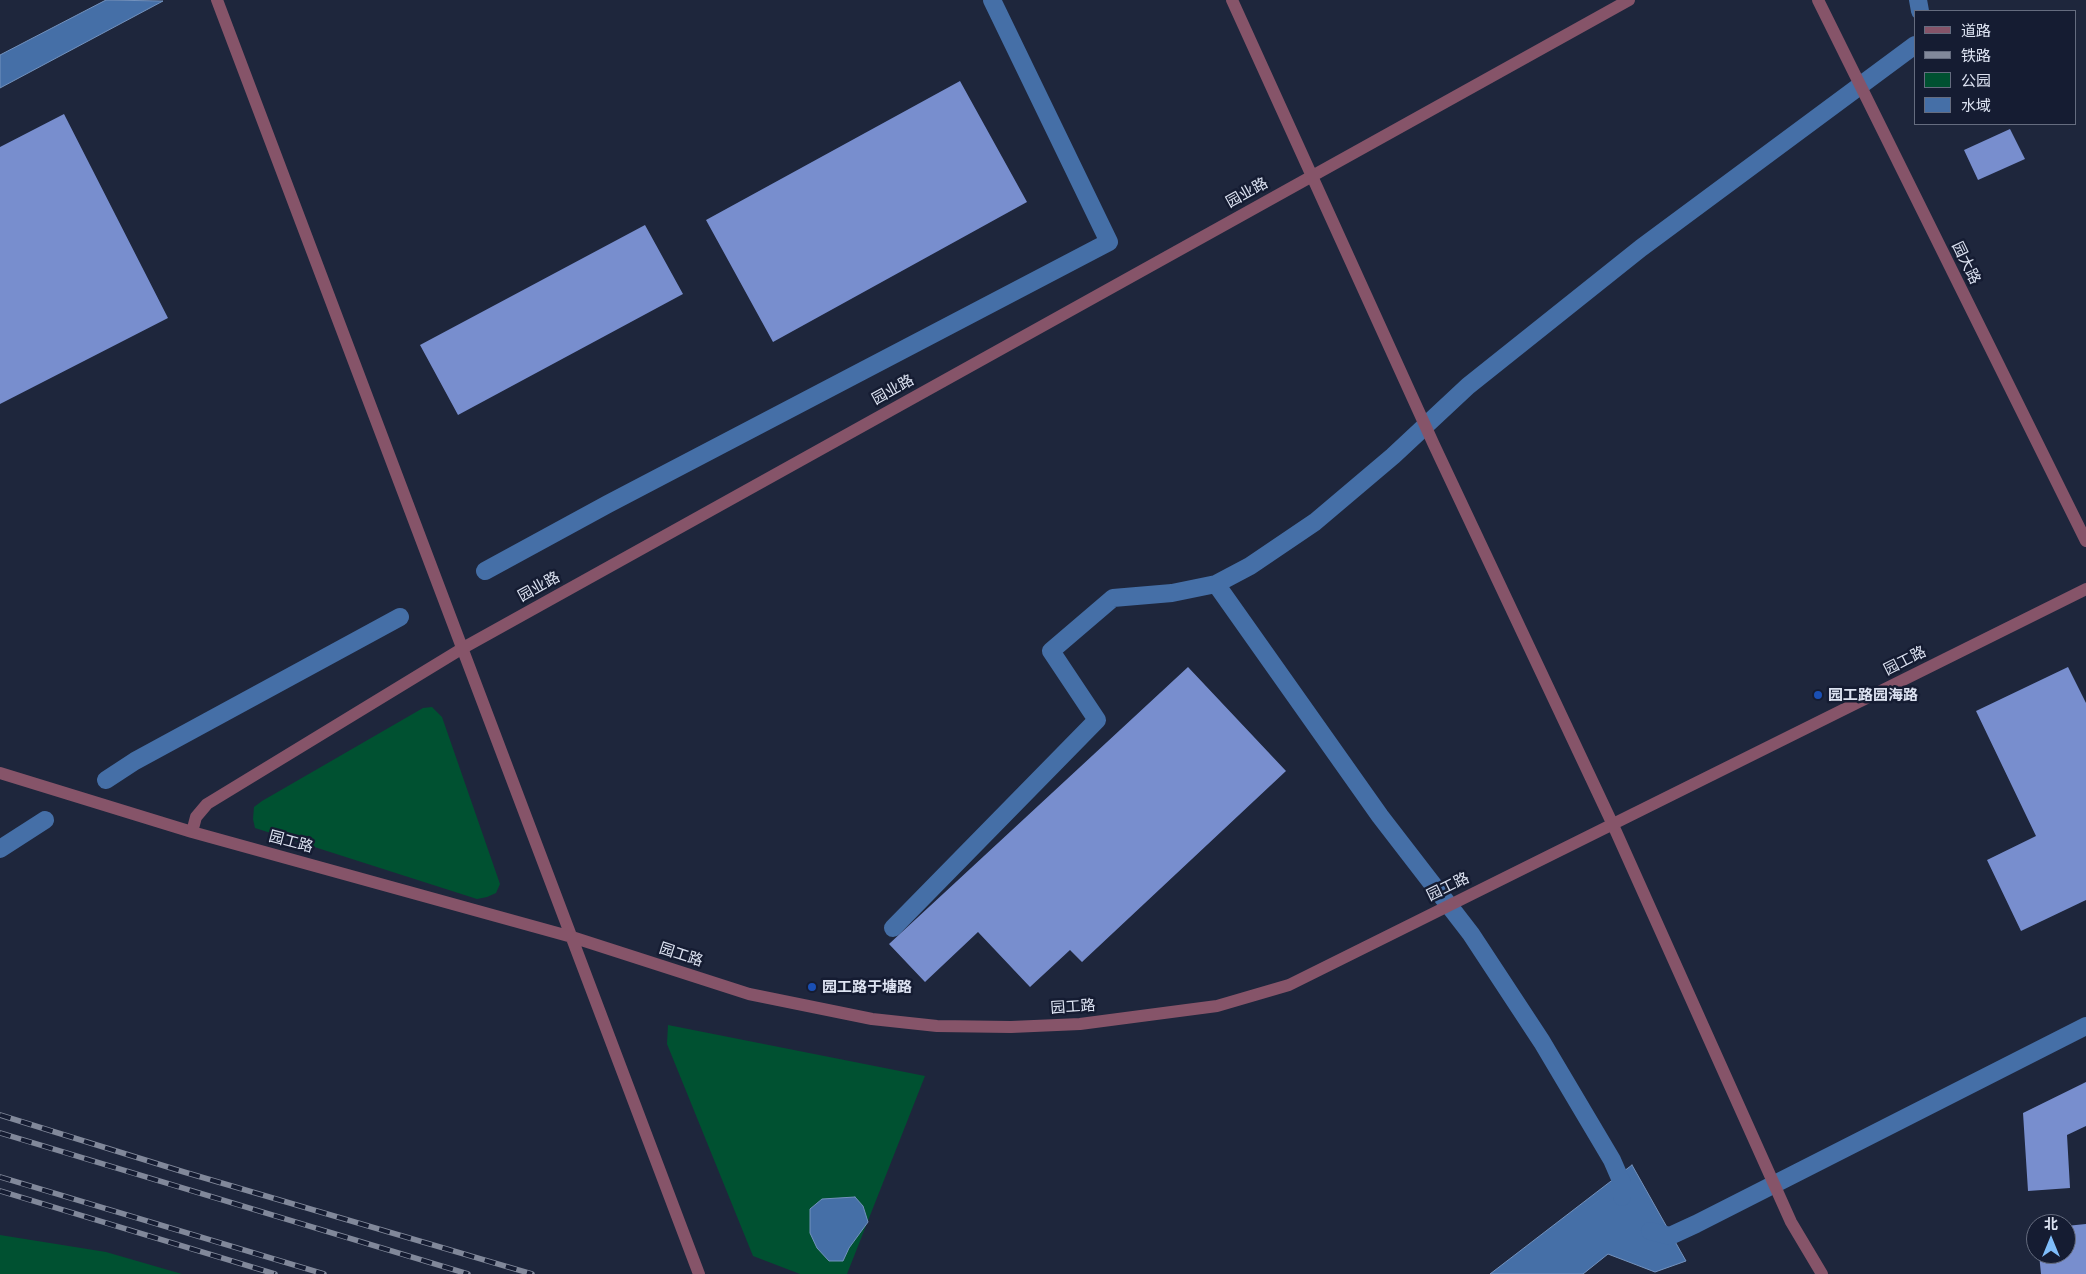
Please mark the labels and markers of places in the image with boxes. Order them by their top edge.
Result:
place label: 园工路园海路 [1828,686,1918,704]
marker: 园工路园海路 [1812,689,1824,701]
place label: 园工路于塘路 [822,978,912,996]
marker: 园工路于塘路 [806,981,818,993]

